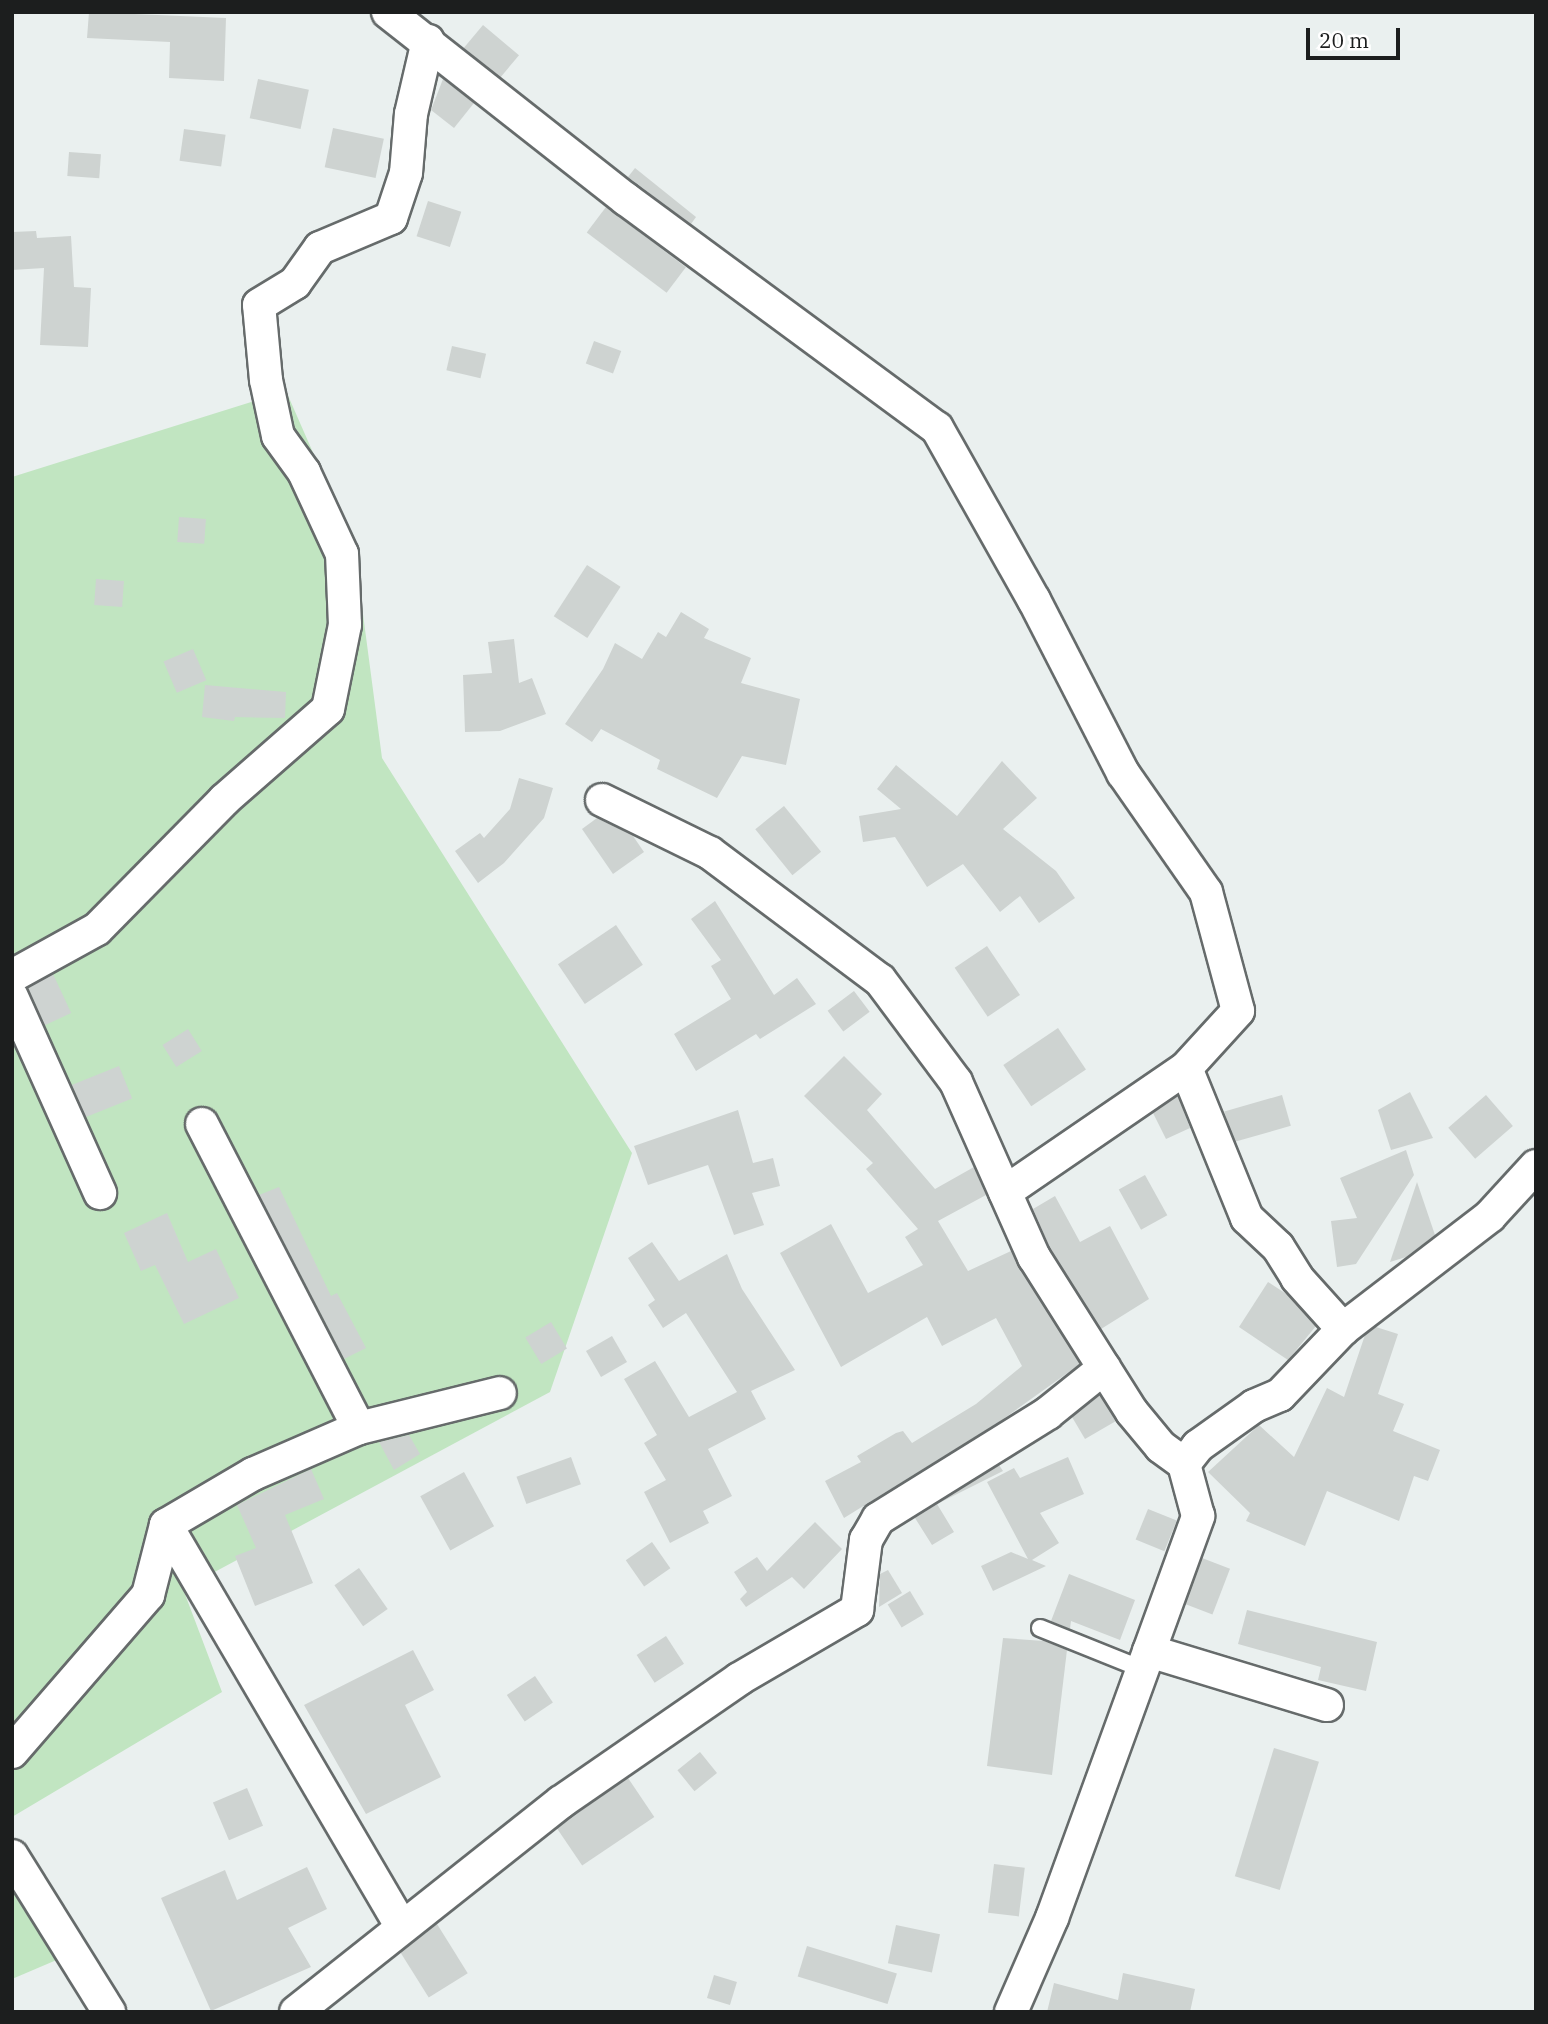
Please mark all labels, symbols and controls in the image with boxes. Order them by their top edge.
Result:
scale bar [1310,14,1404,58]
text: 20 m [1319,26,1369,54]

